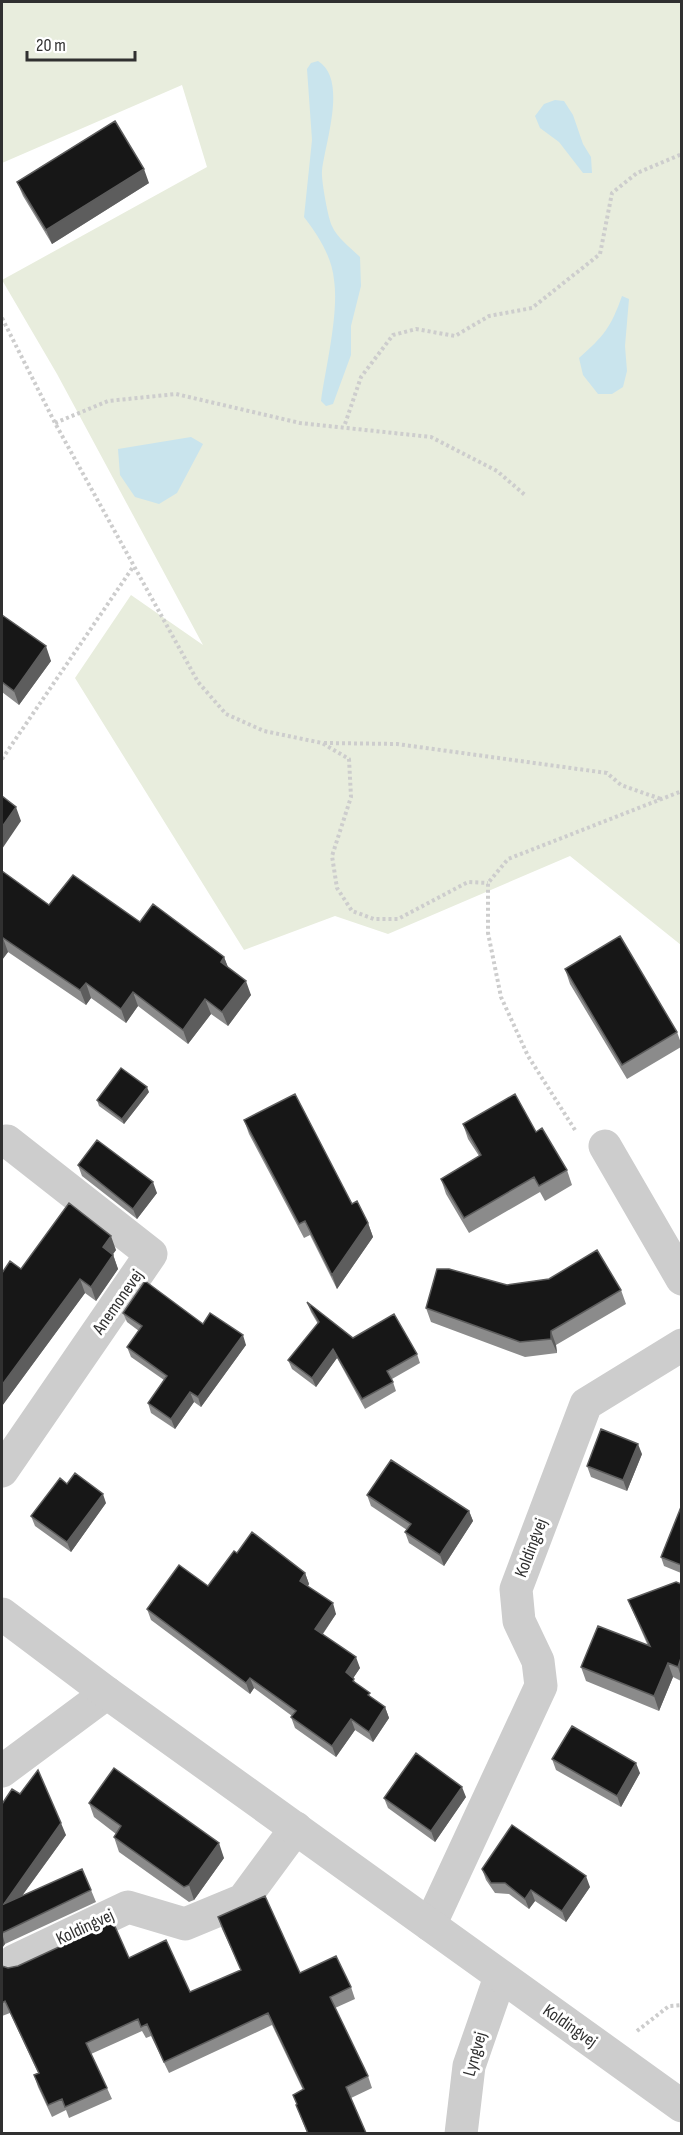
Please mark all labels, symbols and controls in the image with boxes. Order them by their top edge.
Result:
scale bar [27,24,135,62]
text: 20 m [36,35,66,56]
street label: Anemonevej [88,1266,148,1339]
street label: Koldingvej [510,1516,552,1580]
street label: Koldingvej [53,1905,117,1949]
street label: Koldingvej [539,2000,601,2052]
street label: Lyngvej [459,2029,491,2079]

